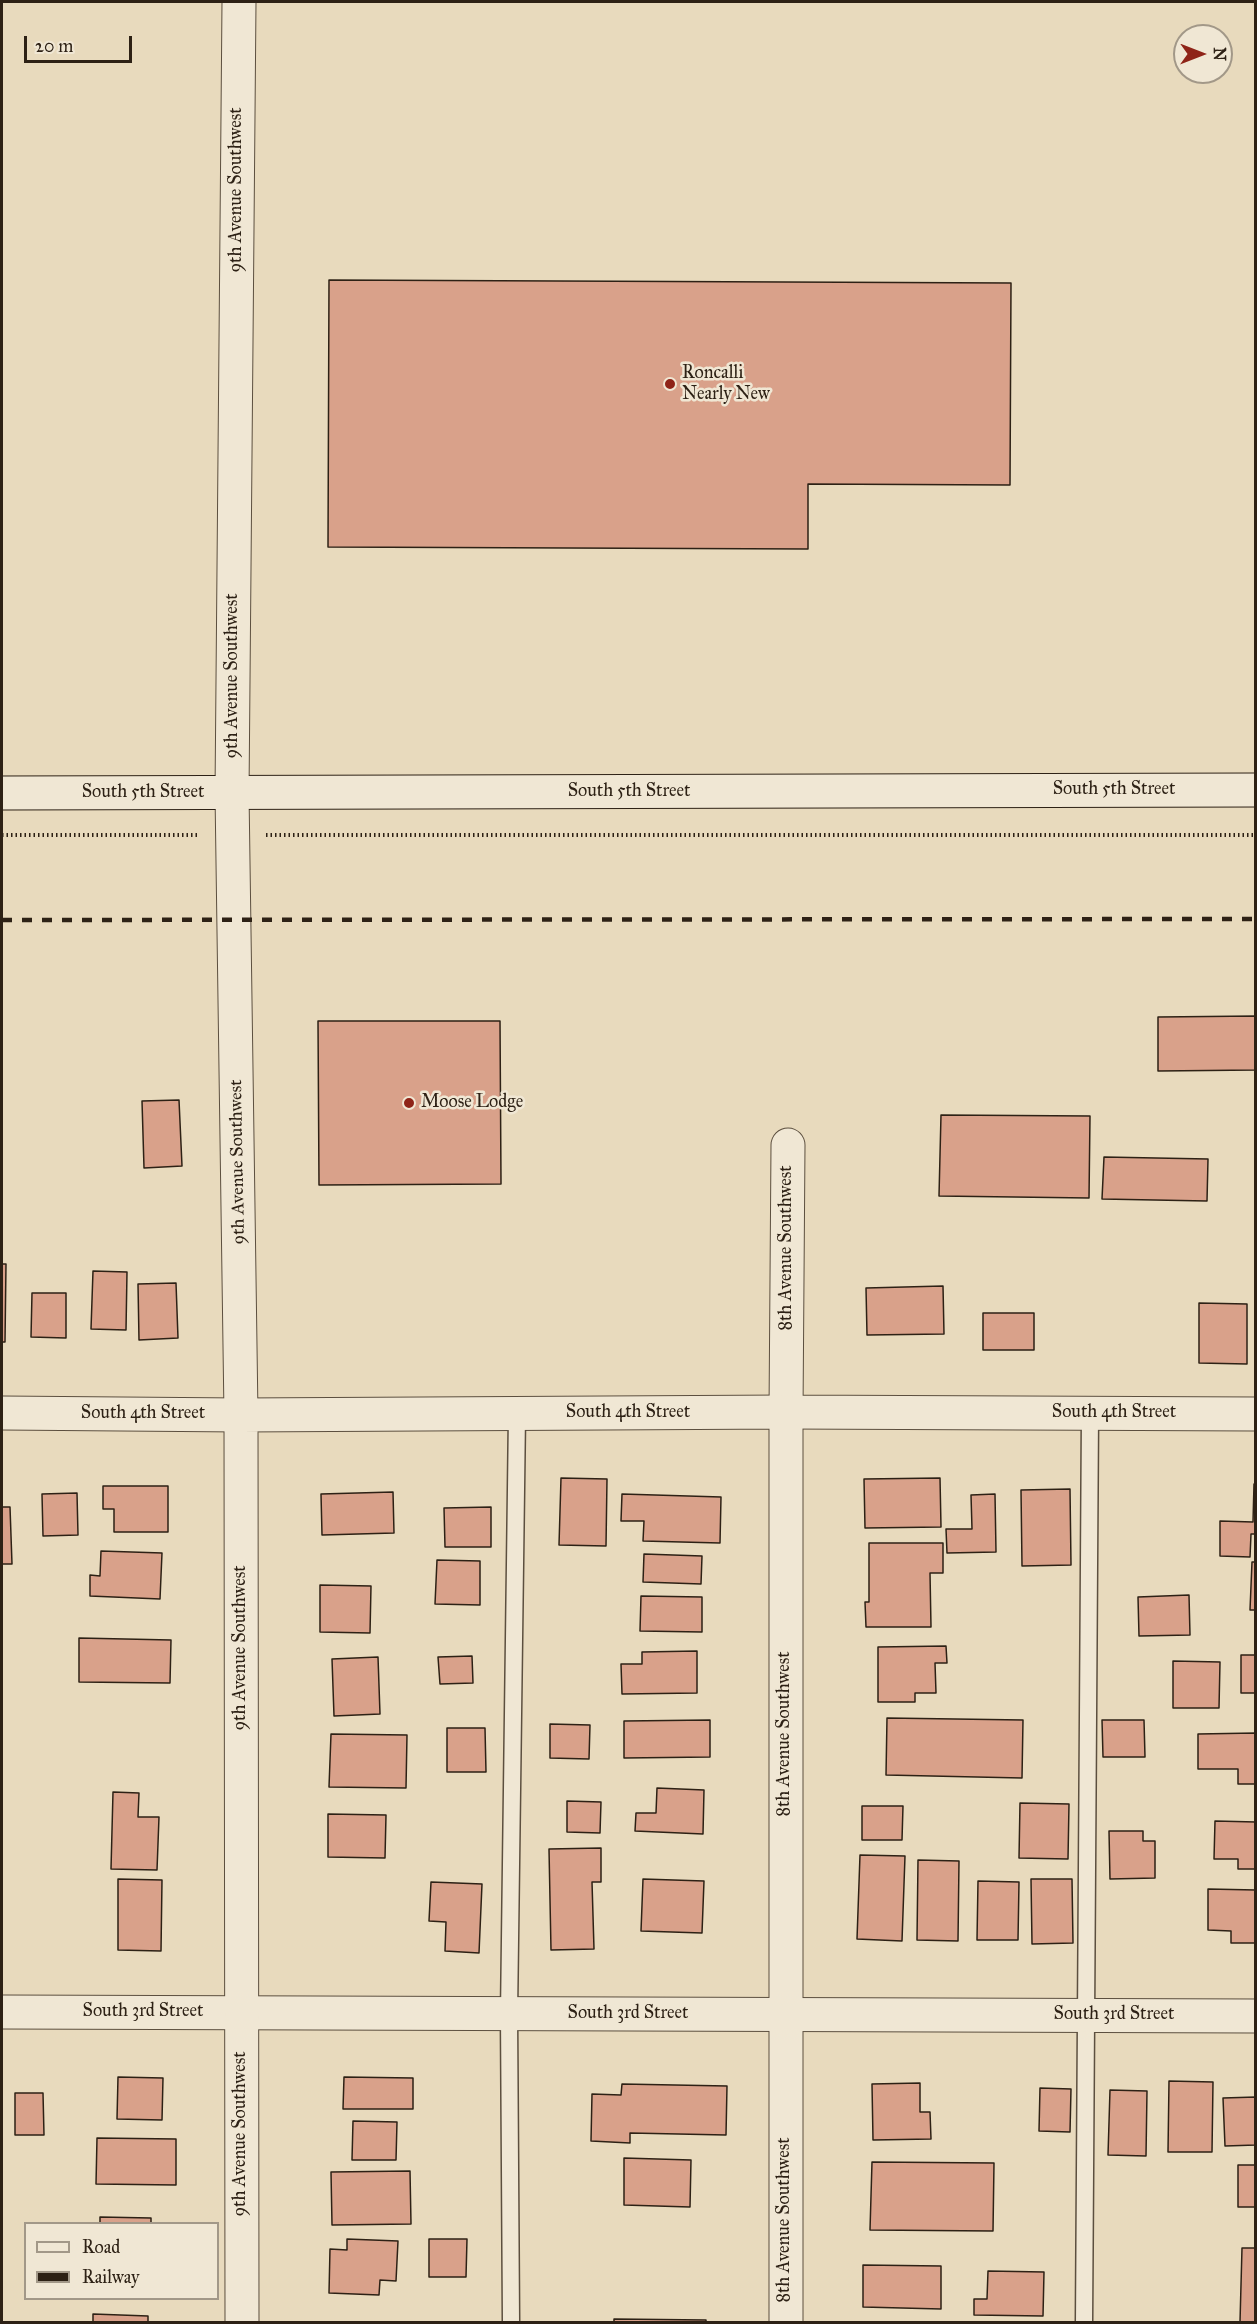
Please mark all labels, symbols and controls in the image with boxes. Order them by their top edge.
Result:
scale bar [27,24,135,62]
north arrow [1173,24,1233,84]
text: 20 m [35,35,73,57]
text: N [1210,47,1229,61]
street label: 9th Avenue Southwest [226,107,248,273]
place label: Roncalli Nearly New [682,363,770,406]
marker: Roncalli Nearly New [663,377,677,391]
street label: 9th Avenue Southwest [222,593,244,759]
street label: South 5th Street [1053,779,1175,801]
street label: South 5th Street [568,781,690,803]
street label: South 5th Street [82,782,204,804]
street label: 9th Avenue Southwest [226,1079,250,1245]
place label: Moose Lodge [421,1092,523,1114]
marker: Moose Lodge [402,1096,416,1110]
street label: 8th Avenue Southwest [776,1165,798,1331]
street label: South 4th Street [566,1402,690,1424]
street label: South 4th Street [1052,1402,1176,1424]
street label: South 4th Street [81,1403,205,1425]
street label: 9th Avenue Southwest [230,1565,252,1731]
street label: 8th Avenue Southwest [774,1651,796,1817]
street label: South 3rd Street [83,2001,203,2023]
street label: South 3rd Street [568,2003,688,2025]
street label: South 3rd Street [1054,2004,1174,2026]
street label: 9th Avenue Southwest [230,2051,252,2217]
street label: 8th Avenue Southwest [774,2137,796,2303]
legend [24,2222,219,2300]
text: Road [82,2236,120,2258]
text: Railway [82,2266,139,2288]

